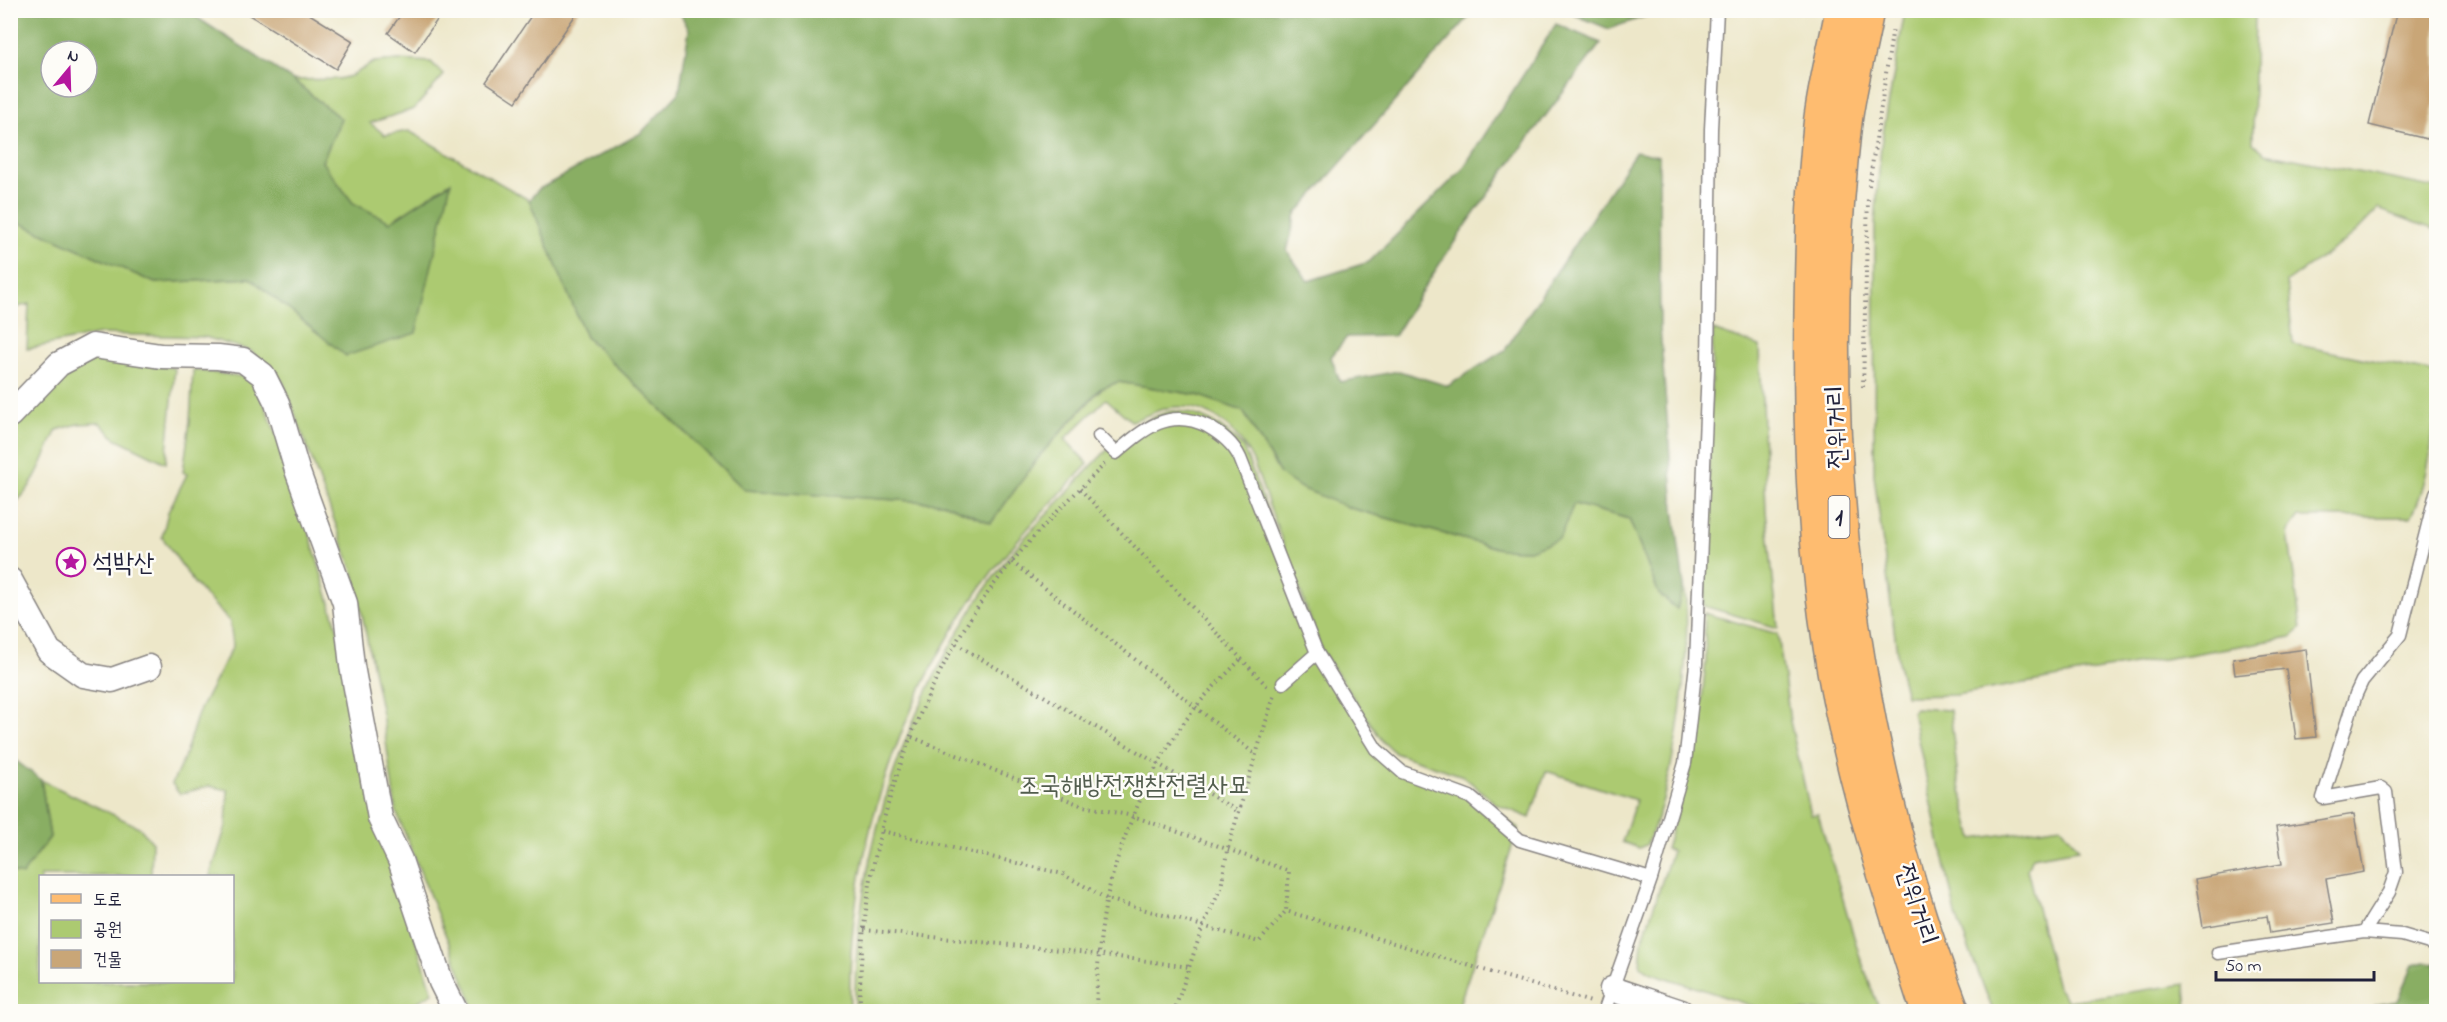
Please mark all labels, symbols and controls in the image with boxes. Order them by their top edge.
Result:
north arrow [39,39,99,99]
text: N [64,44,82,70]
street label: 전위거리 [1818,384,1858,469]
road number: 1 [1828,496,1850,538]
place icon: 석박산 [55,546,87,578]
place label: 석박산 [92,546,155,584]
park label: 조국해방전쟁참전렬사묘 [1019,768,1249,806]
street label: 전위거리 [1884,859,1946,951]
legend [39,875,234,983]
text: 도로 [93,888,122,914]
text: 공원 [93,918,122,944]
scale bar [2216,944,2374,982]
text: 건물 [93,948,122,974]
text: 50 m [2225,954,2262,980]

